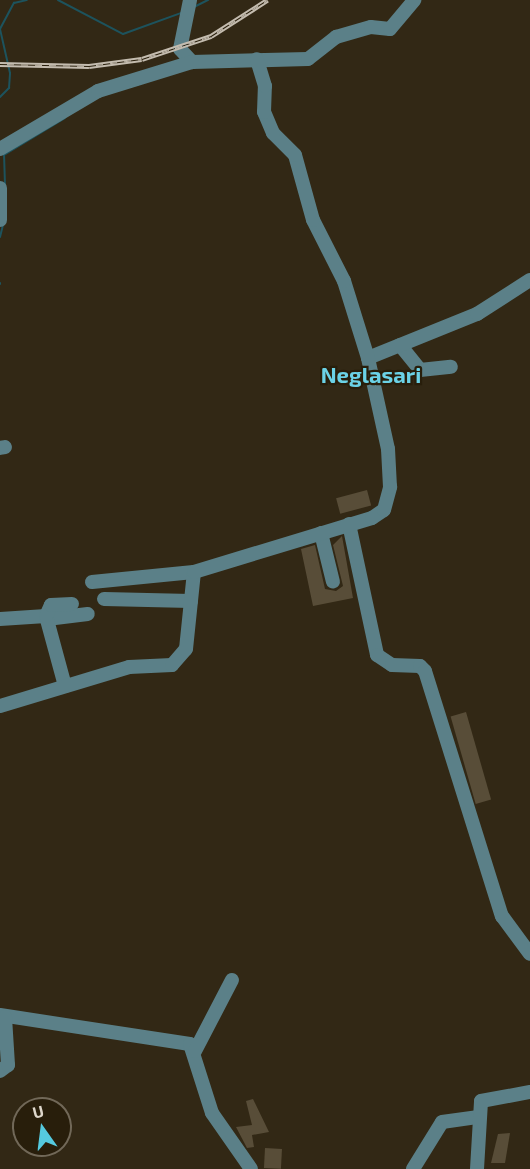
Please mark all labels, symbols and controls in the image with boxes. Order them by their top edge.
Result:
district label: Neglasari [321,362,421,388]
north arrow [12,1097,72,1157]
text: U [30,1100,46,1122]

